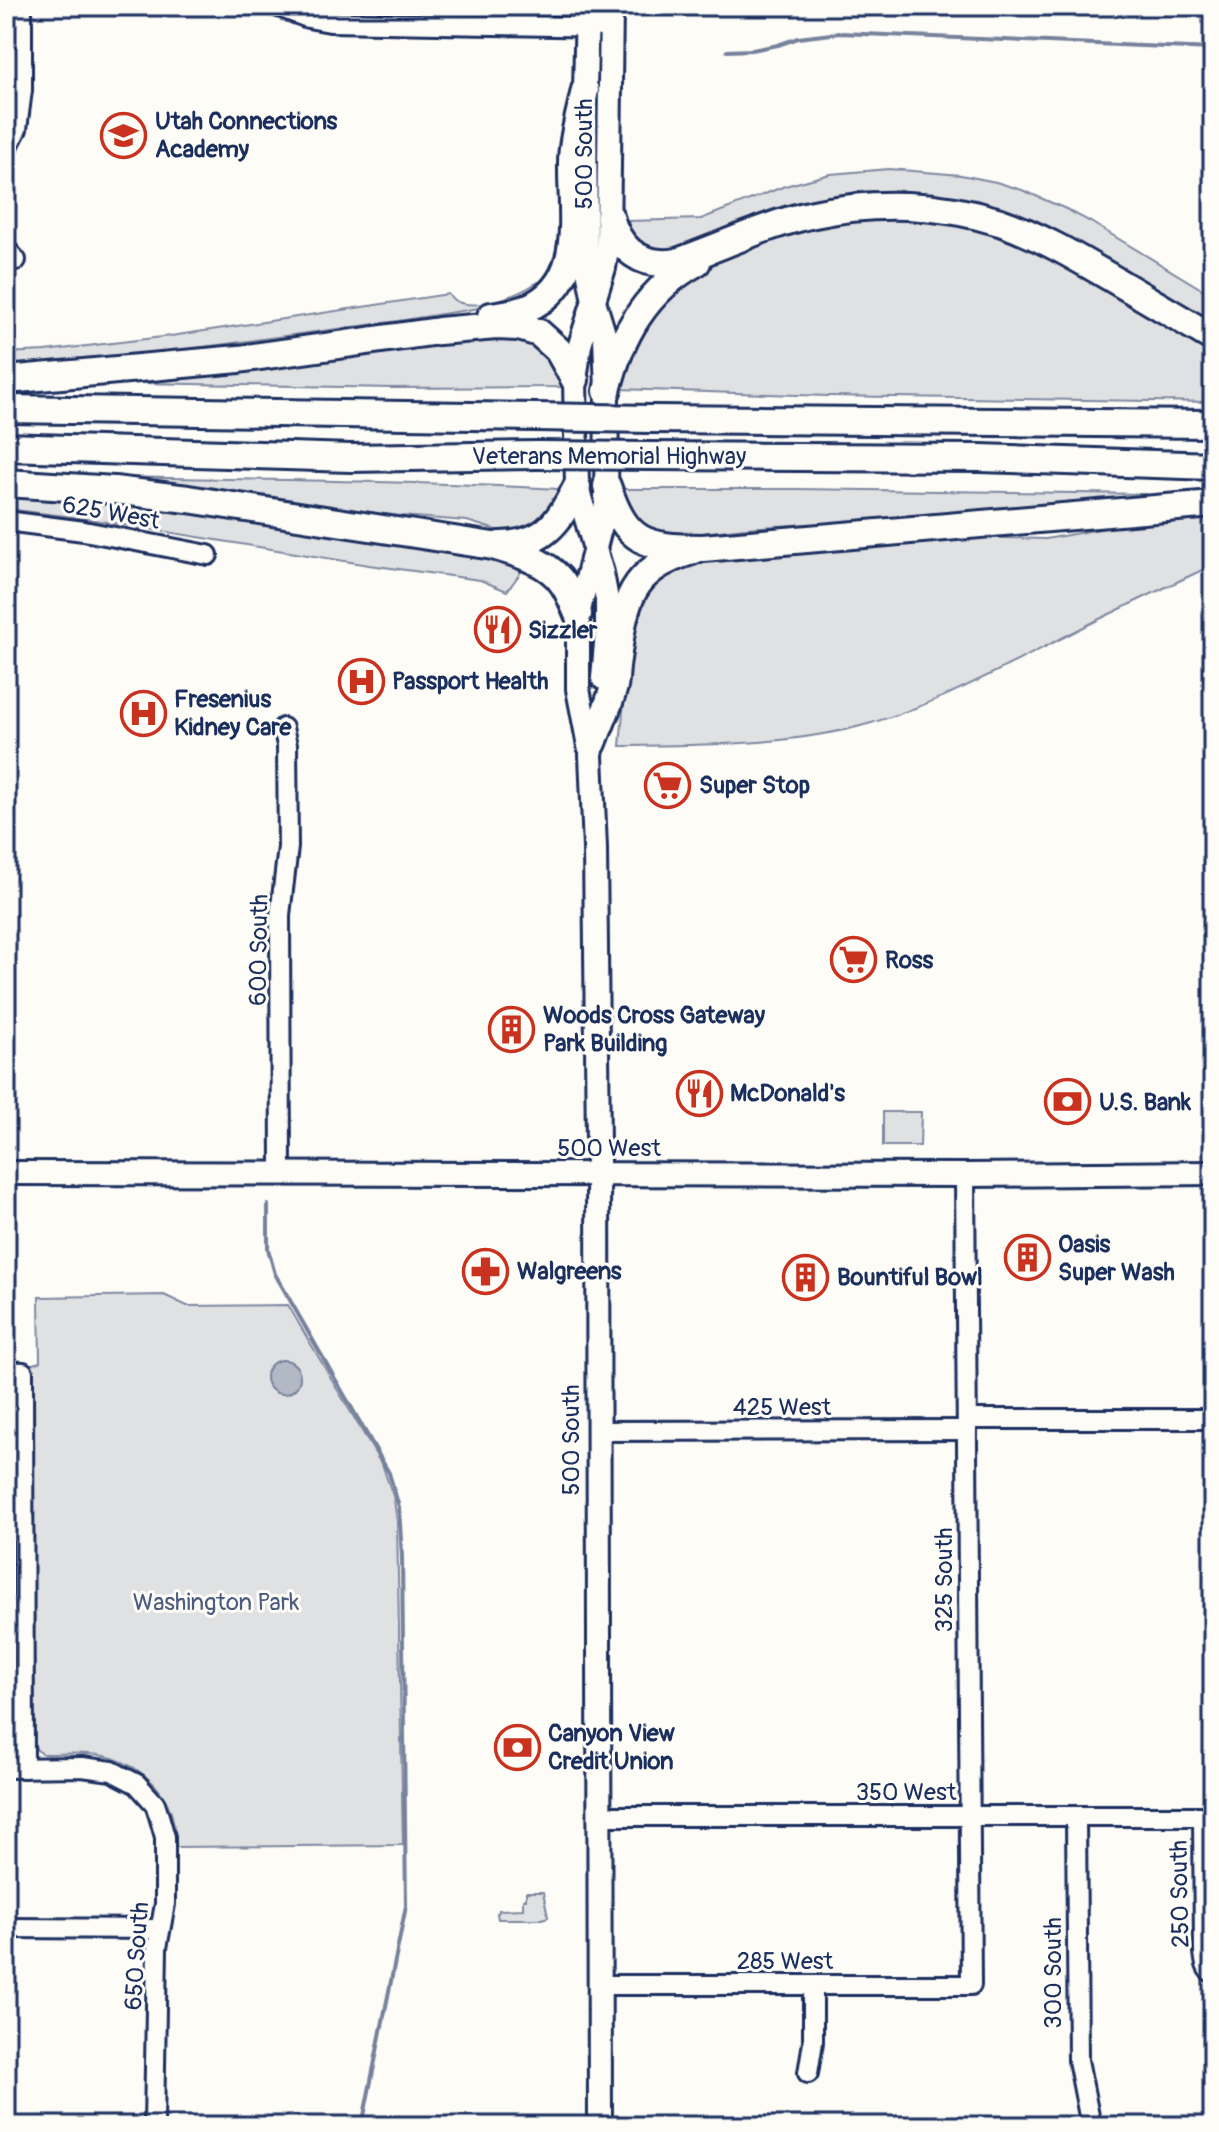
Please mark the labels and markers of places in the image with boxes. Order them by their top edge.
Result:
place label: Utah Connections Academy [155,107,338,164]
school or university icon: Utah Connections Academy [100,111,148,159]
restaurant icon: Sizzler [473,606,521,654]
place label: Sizzler [528,616,598,645]
hospital icon: Passport Health [337,657,385,705]
place label: Passport Health [392,667,548,696]
place label: Fresenius Kidney Care [174,685,292,742]
hospital icon: Fresenius Kidney Care [119,689,167,737]
supermarket icon: Super Stop [644,761,692,809]
place label: Super Stop [699,771,810,800]
supermarket icon: Ross [830,936,878,984]
place label: Ross [885,946,934,975]
place label: Woods Cross Gateway Park Building [543,1001,766,1058]
building icon: Woods Cross Gateway Park Building [488,1005,536,1053]
restaurant icon: McDonald's [675,1069,723,1117]
bank icon: U.S. Bank [1044,1078,1092,1126]
place label: McDonald's [730,1079,845,1108]
place label: U.S. Bank [1099,1088,1192,1117]
place label: Oasis Super Wash [1058,1230,1175,1287]
building icon: Oasis Super Wash [1003,1234,1051,1282]
pharmacy icon: Walgreens [462,1247,510,1295]
building icon: Bountiful Bowl [782,1253,830,1301]
place label: Walgreens [517,1257,622,1286]
place label: Bountiful Bowl [837,1263,983,1292]
place label: Canyon View Credit Union [548,1719,676,1776]
bank icon: Canyon View Credit Union [493,1723,541,1771]

